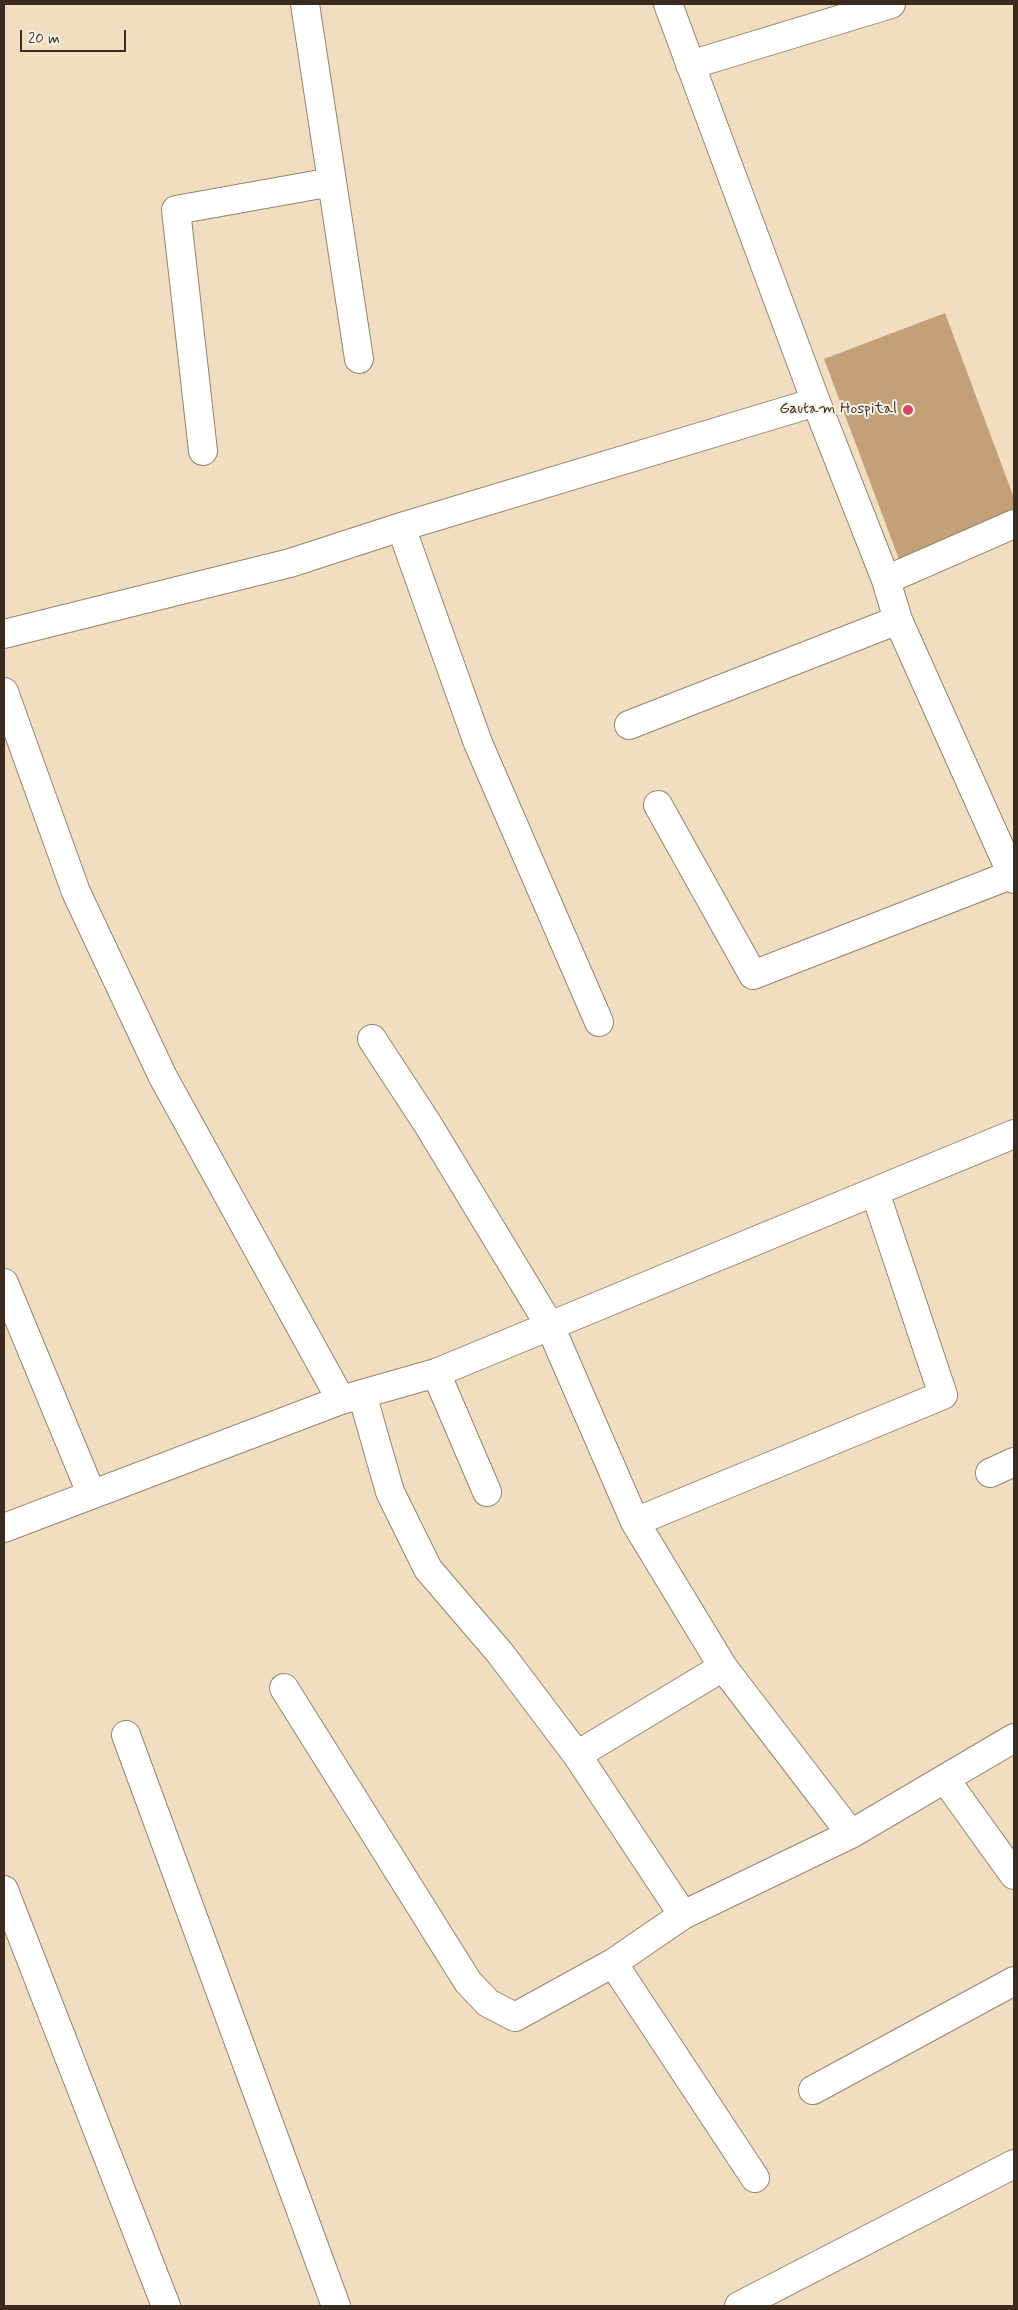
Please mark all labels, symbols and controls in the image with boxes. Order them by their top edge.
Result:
scale bar [22,20,129,52]
text: 20 m [28,29,60,49]
place label: Gautam Hospital [779,400,897,420]
marker: Gautam Hospital [901,403,915,417]

